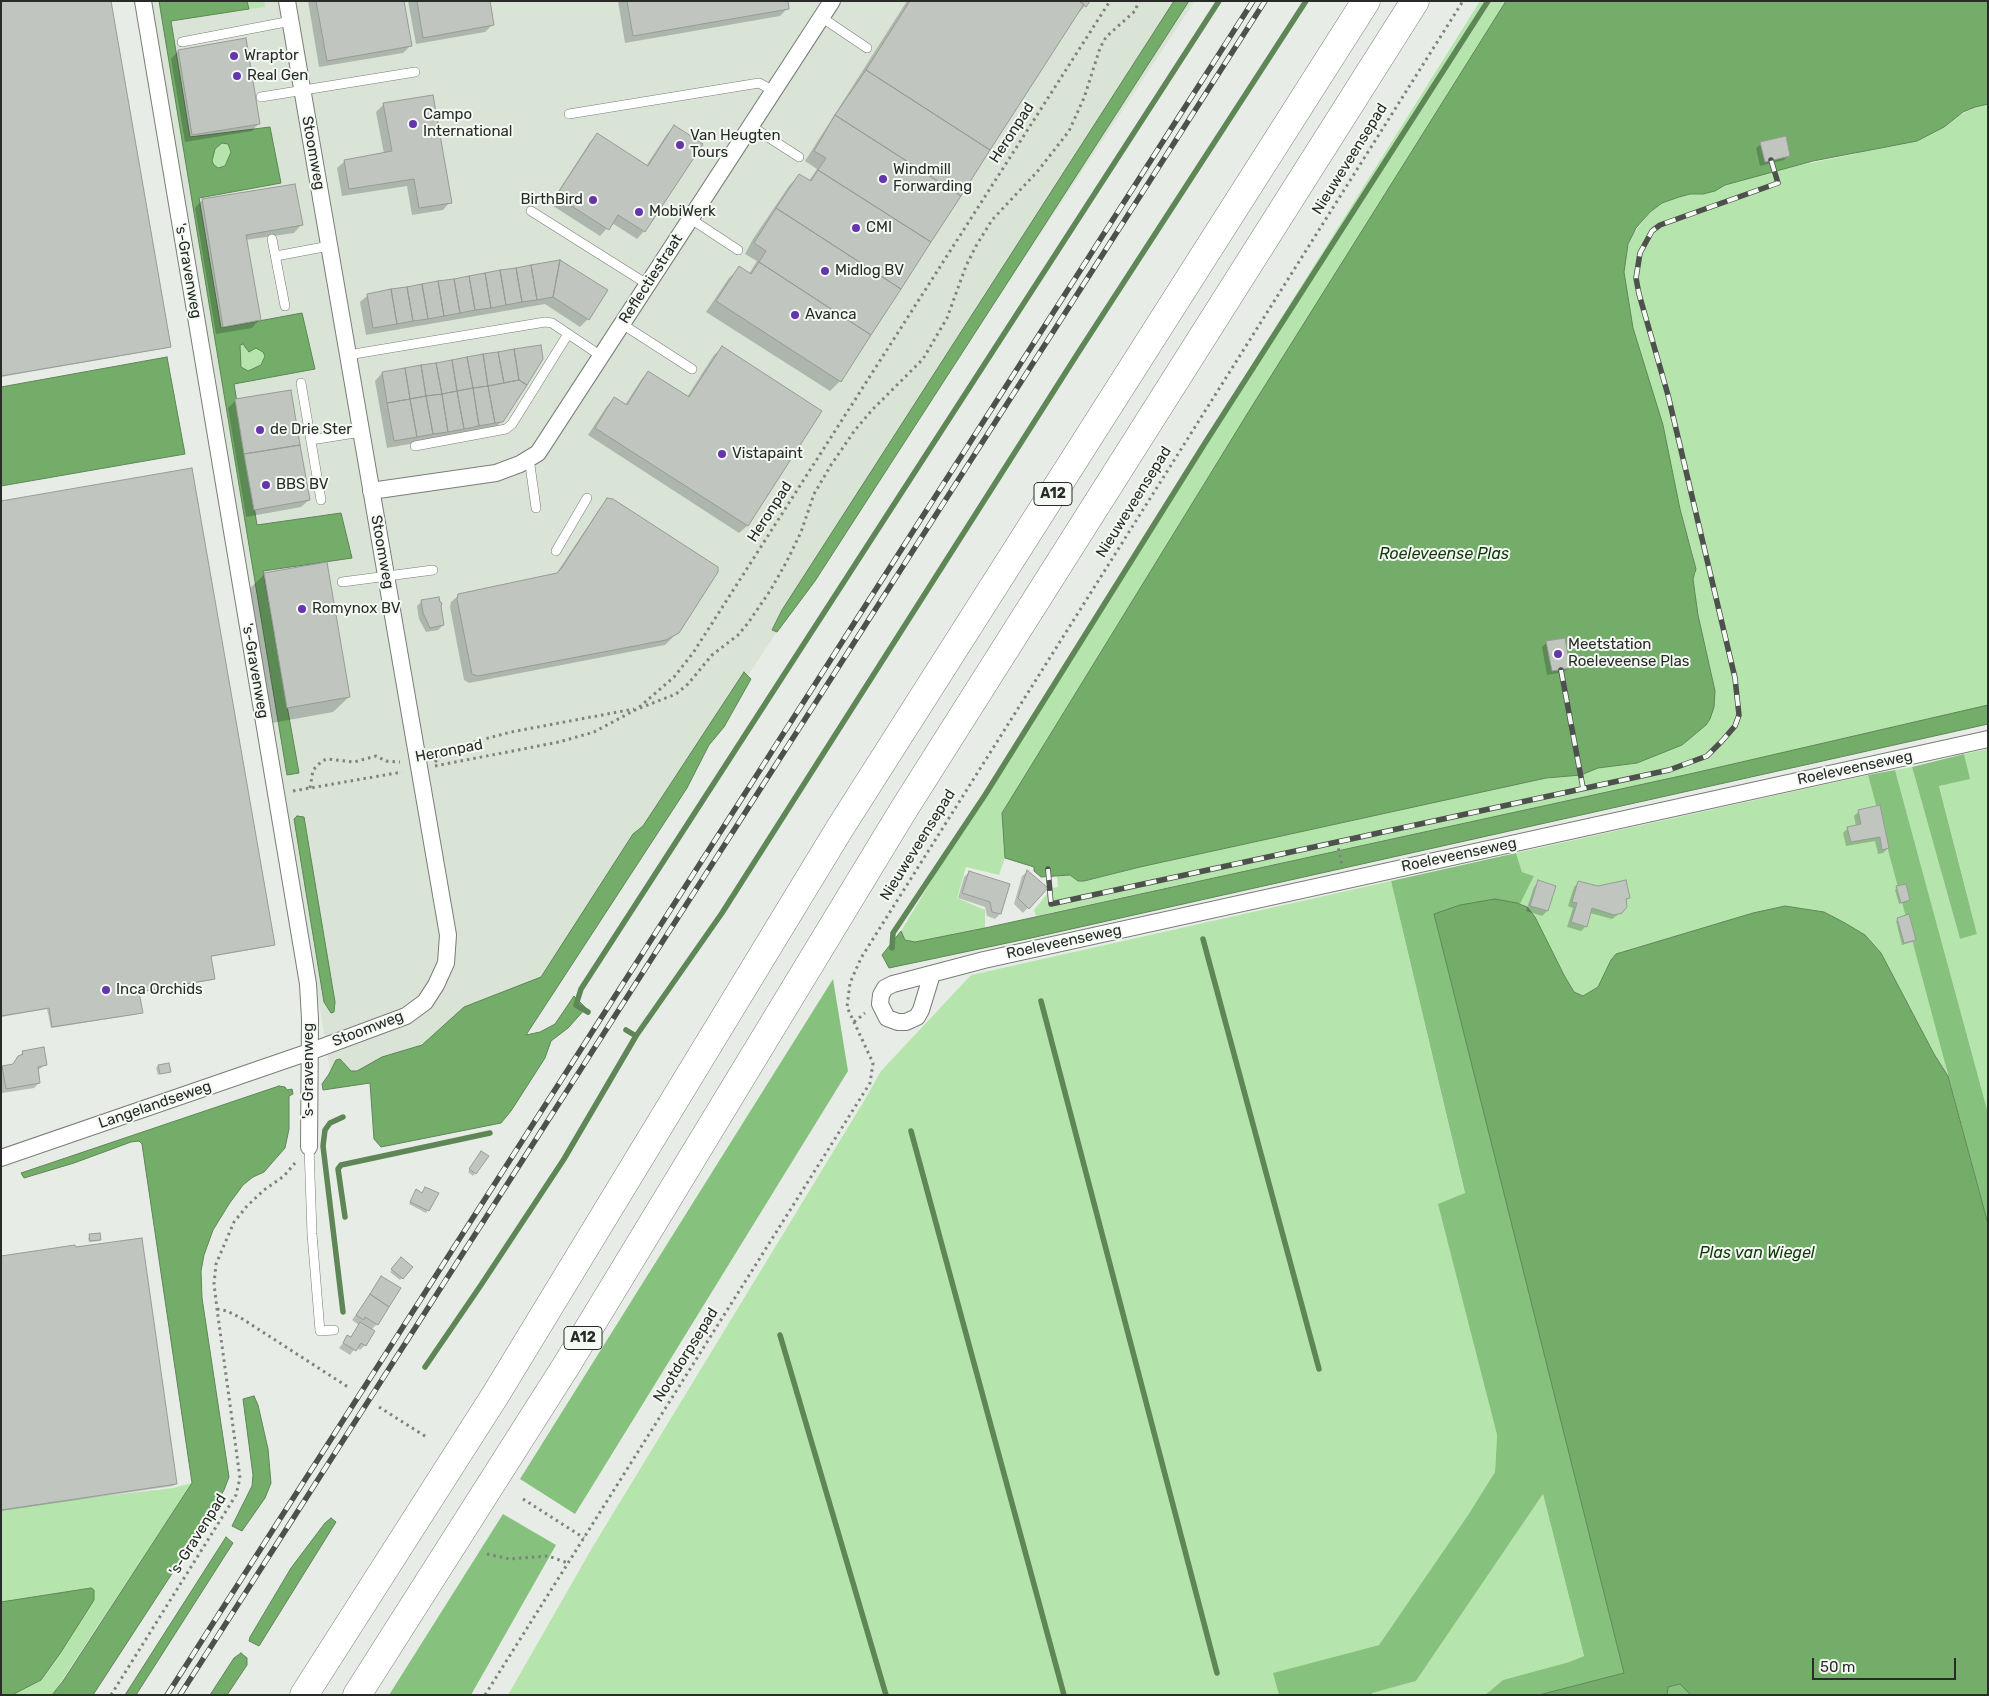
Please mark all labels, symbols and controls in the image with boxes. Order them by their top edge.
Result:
place label: Wraptor [244,47,299,65]
marker: Wraptor [228,50,240,62]
place label: Real Gen [247,67,308,85]
marker: Real Gen [231,70,243,82]
street label: Heronpad [986,99,1038,167]
street label: Nieuweveensepad [1309,100,1391,218]
place label: Campo International [423,106,512,141]
street label: Stoomweg [298,115,328,191]
marker: Campo International [407,118,419,130]
place label: Van Heugten Tours [690,127,780,162]
marker: Van Heugten Tours [674,139,686,151]
place label: Windmill Forwarding [893,161,972,196]
marker: Windmill Forwarding [877,173,889,185]
place label: BirthBird [521,191,583,209]
marker: BirthBird [587,194,599,206]
place label: MobiWerk [649,203,716,221]
marker: MobiWerk [633,206,645,218]
place label: CMI [866,219,892,237]
street label: 's-Gravenweg [171,222,205,320]
marker: CMI [850,222,862,234]
street label: Reflectiestraat [615,231,687,327]
place label: Midlog BV [835,262,904,280]
marker: Midlog BV [819,265,831,277]
place label: Avanca [805,306,857,324]
marker: Avanca [789,309,801,321]
place label: de Drie Ster [270,421,352,439]
marker: de Drie Ster [254,424,266,436]
street label: Nieuweveensepad [1093,443,1175,561]
place label: Vistapaint [732,445,803,463]
marker: Vistapaint [716,448,728,460]
place label: BBS BV [276,476,329,494]
street label: Heronpad [744,478,796,546]
marker: BBS BV [260,479,272,491]
road number: A12 [1034,482,1072,506]
street label: Stoomweg [367,514,397,590]
water label: Roeleveense Plas [1379,544,1509,564]
place label: Romynox BV [312,600,401,618]
marker: Romynox BV [296,603,308,615]
street label: 's-Gravenweg [238,622,272,720]
place label: Meetstation Roeleveense Plas [1568,636,1689,671]
marker: Meetstation Roeleveense Plas [1552,648,1564,660]
street label: Heronpad [414,736,484,766]
street label: Roeleveenseweg [1796,747,1914,789]
street label: Nieuweveensepad [877,786,959,904]
street label: Roeleveenseweg [1400,834,1518,876]
street label: Roeleveenseweg [1005,921,1123,963]
place label: Inca Orchids [116,981,203,999]
marker: Inca Orchids [100,984,112,996]
street label: Stoomweg [330,1007,406,1051]
street label: 's-Gravenweg [300,1023,318,1119]
street label: Langelandseweg [96,1077,214,1133]
water label: Plas van Wiegel [1699,1243,1815,1263]
street label: Nootdorpsepad [650,1305,722,1405]
road number: A12 [564,1326,602,1350]
street label: 's-Gravenpad [166,1491,230,1579]
scale bar [1814,1648,1958,1680]
text: 50 m [1820,1658,1855,1676]

